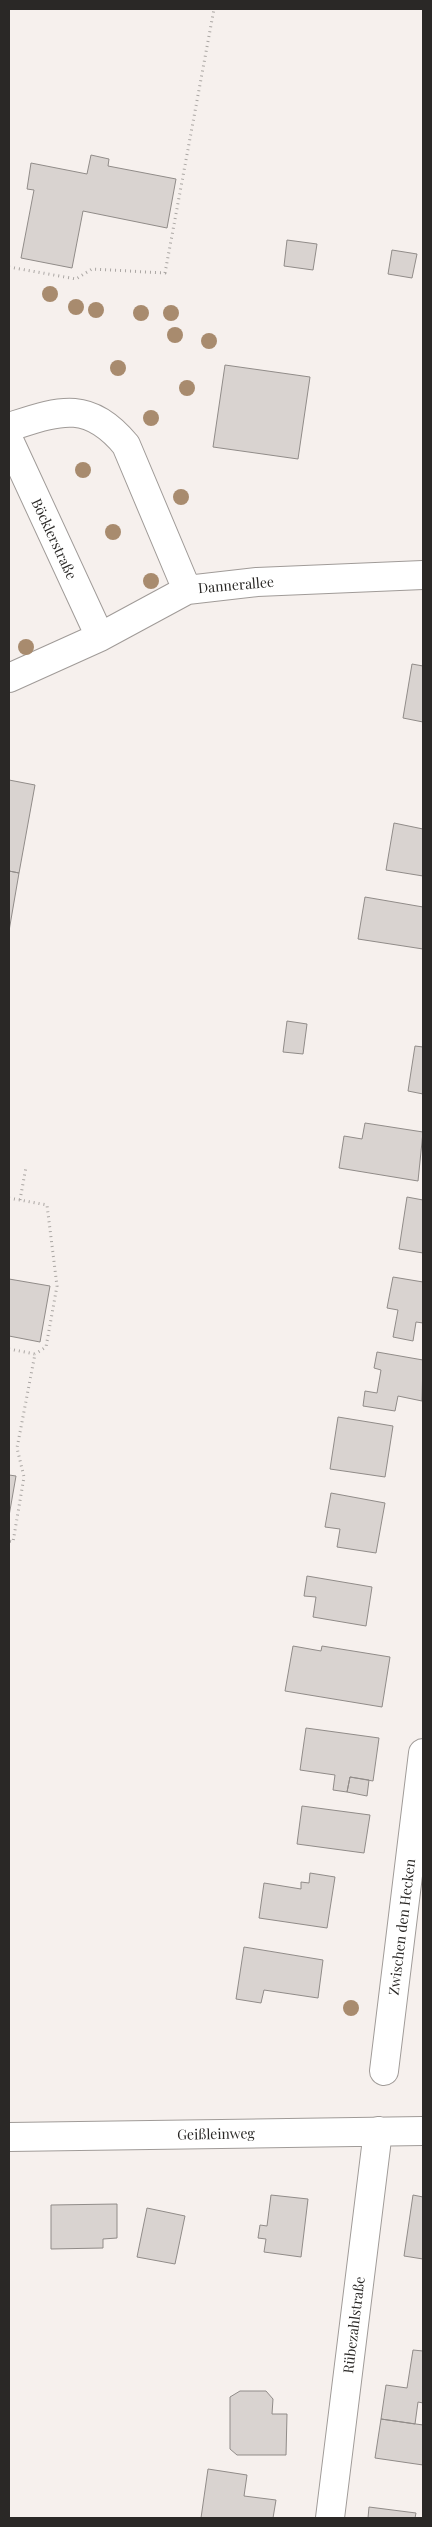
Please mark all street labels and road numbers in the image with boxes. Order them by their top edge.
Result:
street label: Böcklerstraße [27,495,82,582]
street label: Dannerallee [197,572,275,597]
street label: Zwischen den Hecken [384,1857,419,1996]
street label: Geißleinweg [177,2123,256,2144]
street label: Rübezahlstraße [338,2275,369,2375]

